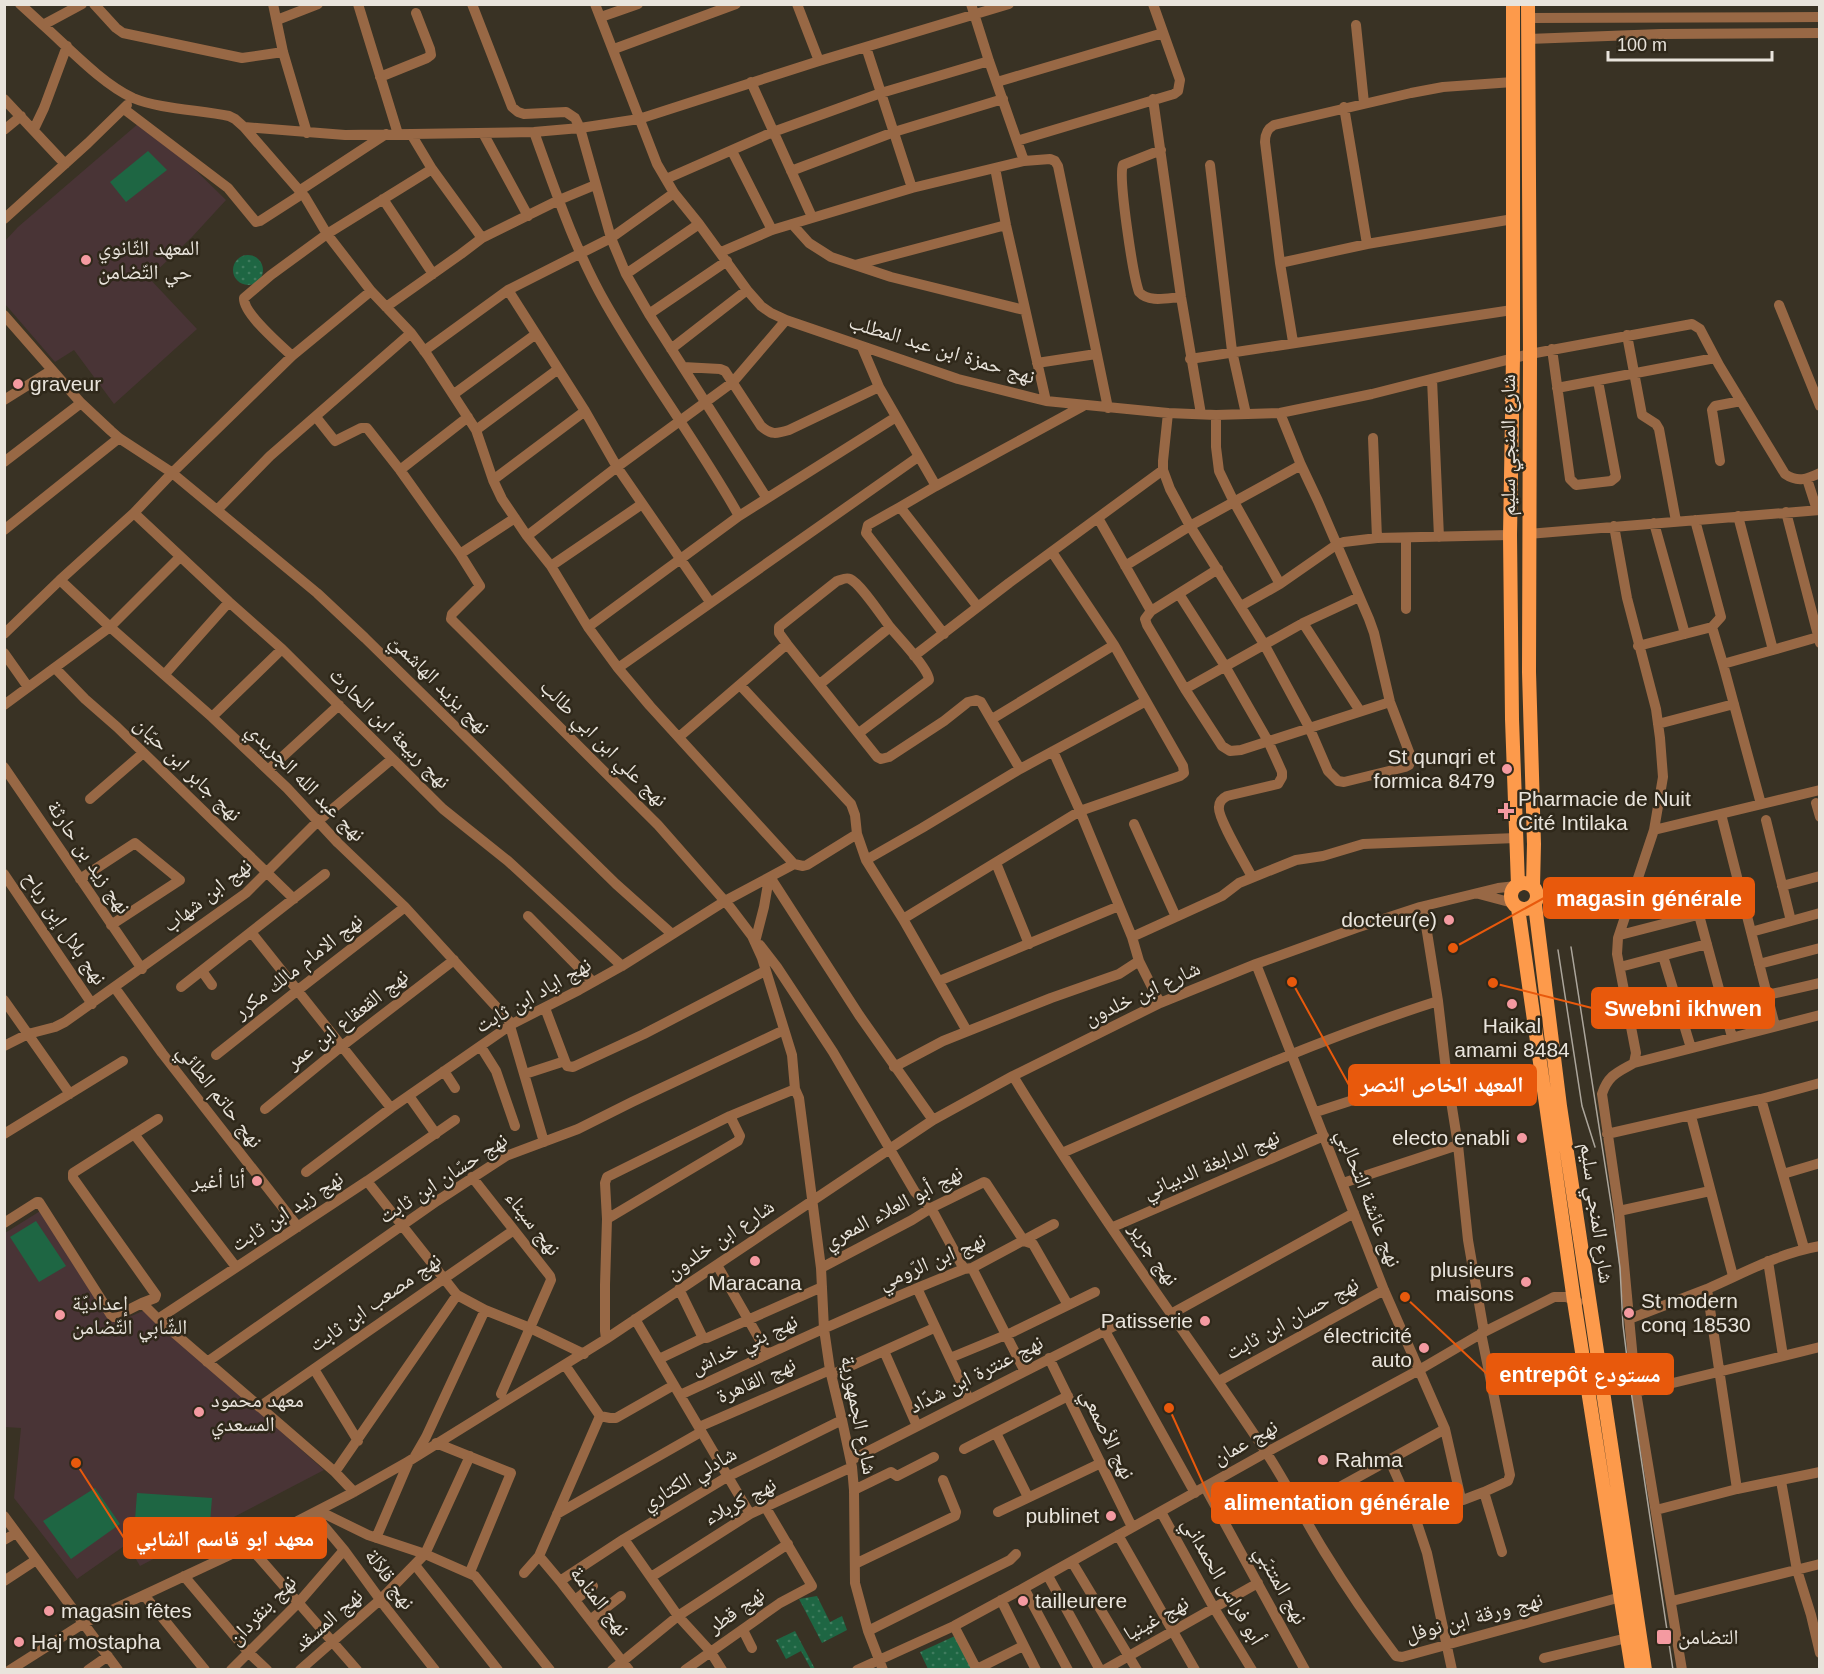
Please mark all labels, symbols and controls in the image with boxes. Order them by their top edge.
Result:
scale bar [1608,24,1772,62]
text: 100 m [1617,35,1667,55]
place label: المعهد الثّانوي حي التّضامن [98,236,200,288]
marker: المعهد الثّانوي حي التّضامن [79,253,93,267]
street label: نهج حمزة ابن عبد المطلب [846,309,1038,390]
place label: graveur [30,372,101,395]
street label: شارع المنجي سليم [1496,374,1524,516]
marker: graveur [11,377,25,391]
street label: نهج يزيد الهاشميّ [382,629,495,742]
street label: نهج ربيعة ابن الحارث [324,663,455,794]
street label: نهج علي ابن ابي طالب [532,674,673,815]
street label: نهج جابر ابن حيّان [129,712,247,827]
street label: نهج عبد الله الجريدي [239,718,370,849]
place label: St qunqri et formica 8479 [1374,745,1495,792]
marker: St qunqri et formica 8479 [1500,762,1514,776]
place label: Pharmacie de Nuit Cité Intilaka [1518,787,1691,834]
street label: نهج زيد بن حارثة [41,796,136,919]
marker: Pharmacie de Nuit Cité Intilaka [1499,804,1513,818]
street label: نهج ابن شهاب [158,853,257,938]
street label: نهج بلال إبن رباح [16,867,112,991]
callout: magasin générale [1544,878,1754,918]
text: magasin générale [1556,886,1742,911]
street label: نهج الامام مالك مكرر [228,908,368,1026]
place label: docteur(e) [1341,908,1437,931]
marker: docteur(e) [1442,913,1456,927]
street label: نهج اياد ابن ثابت [471,952,596,1039]
street label: شارع ابن خلدون [1080,956,1204,1031]
street label: نهج القعقاع ابن عمر [280,964,414,1076]
callout: Swebni ikhwen [1592,988,1774,1028]
text: Swebni ikhwen [1604,996,1762,1021]
marker: Haikal amami 8484 [1505,997,1519,1011]
place label: Haikal amami 8484 [1454,1014,1570,1061]
street label: نهج حاتم الطائي [169,1040,268,1155]
callout: المعهد الخاص النصر [1349,1065,1536,1105]
text: المعهد الخاص النصر [1359,1072,1524,1098]
street label: نهج الدابغة الدبياني [1139,1124,1285,1208]
street label: نهج عائشة التحالبي [1328,1126,1406,1272]
place label: electo enabli [1392,1126,1510,1149]
street label: نهج حسّان ابن ثابت [374,1127,512,1229]
marker: electo enabli [1515,1131,1529,1145]
street label: شارع المنجي سليم [1571,1141,1619,1286]
street label: نهج أبو العلاء المعري [819,1160,969,1258]
street label: نهج زيد ابن ثابت [226,1166,348,1257]
place label: أنا أغير [190,1168,245,1192]
marker: أنا أغير [250,1174,264,1188]
street label: نهج سيناء [499,1186,566,1261]
street label: شارع ابن خلدون [661,1194,779,1285]
street label: نهج جرير [1123,1217,1184,1291]
street label: نهج ابن الرّومي [875,1228,991,1298]
street label: نهج مصعب ابن ثابت [304,1248,446,1357]
marker: Maracana [748,1254,762,1268]
place label: plusieurs maisons [1430,1258,1514,1305]
place label: Maracana [708,1271,802,1294]
street label: نهج حسان ابن ثابت [1221,1271,1363,1365]
marker: plusieurs maisons [1519,1275,1533,1289]
place label: St modern conq 18530 [1641,1289,1751,1336]
place label: إعداديّة الشّابي التّضامن [72,1291,187,1343]
marker: St modern conq 18530 [1622,1306,1636,1320]
marker: إعداديّة الشّابي التّضامن [53,1308,67,1322]
street label: نهج بني خداش [687,1309,803,1383]
place label: Patisserie [1101,1309,1193,1332]
marker: Patisserie [1198,1314,1212,1328]
place label: électricité auto [1323,1324,1412,1371]
street label: نهج عنترة ابن شدّاد [905,1330,1047,1419]
marker: électricité auto [1417,1341,1431,1355]
street label: نهج القاهرة [713,1352,800,1409]
street label: شارع الجمهورية [835,1354,882,1477]
callout: entrepôt مستودع [1487,1354,1673,1394]
text: entrepôt مستودع [1499,1362,1661,1389]
street label: نهج الأصمعي [1072,1385,1140,1485]
place label: معهد محمود المسعدي [211,1388,304,1440]
marker: معهد محمود المسعدي [192,1405,206,1419]
street label: نهج عمان [1208,1414,1282,1470]
street label: شادلي الكتاري [637,1441,743,1519]
place label: Rahma [1335,1448,1403,1471]
marker: Rahma [1316,1453,1330,1467]
street label: نهج كربلاء [700,1472,781,1531]
callout: alimentation générale [1212,1483,1462,1523]
text: alimentation générale [1224,1490,1450,1515]
place label: publinet [1025,1504,1099,1527]
marker: publinet [1104,1509,1118,1523]
street label: أبو فراس الحمداني [1173,1513,1270,1651]
callout: معهد ابو قاسم الشابي [124,1518,326,1558]
text: معهد ابو قاسم الشابي [136,1526,314,1555]
street label: نهج المتنبّي [1246,1542,1312,1631]
street label: نهج قلاّلة [359,1544,420,1615]
street label: نهج المنامة [564,1561,635,1641]
street label: نهج بنقردان [223,1570,302,1651]
street label: نهج قطر [702,1582,770,1640]
street label: نهج المسقد [289,1583,368,1657]
street label: نهج ورقة ابن نوفل [1403,1587,1546,1648]
place label: tailleurere [1035,1589,1127,1612]
street label: نهج غينيا [1119,1590,1193,1647]
marker: tailleurere [1016,1594,1030,1608]
place label: magasin fêtes [61,1599,192,1622]
marker: magasin fêtes [42,1604,56,1618]
place label: التضامن [1678,1625,1739,1650]
marker: التضامن [1655,1628,1673,1646]
place label: Haj mostapha [31,1630,161,1653]
marker: Haj mostapha [12,1635,26,1649]

